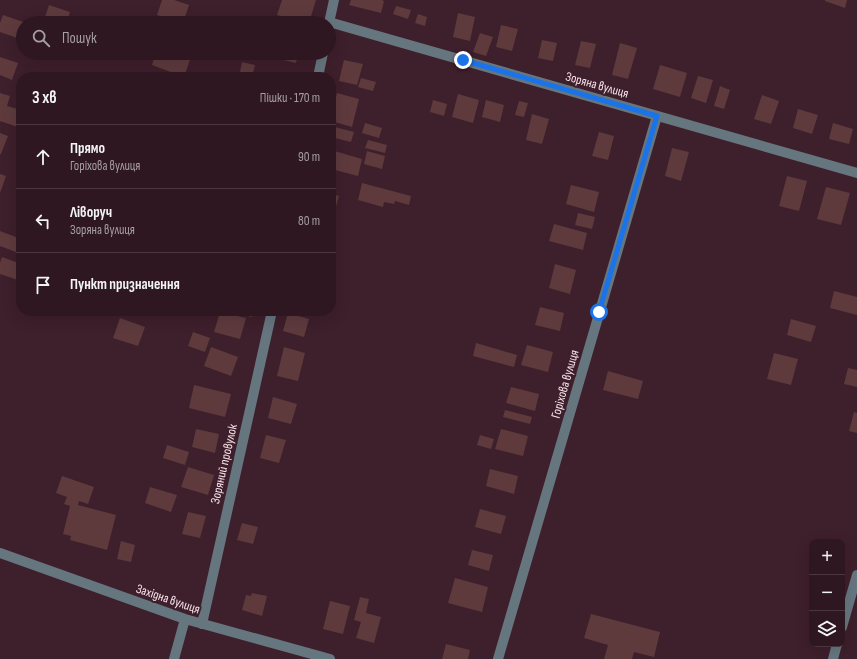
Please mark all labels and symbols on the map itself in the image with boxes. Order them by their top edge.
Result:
route end [454,51,472,69]
street label: Зоряна вулиця [564,68,630,102]
route start [590,303,608,321]
street label: Горіхова вулиця [548,348,582,420]
street label: Зоряний провулок [207,422,241,506]
street label: Західна вулиця [134,581,202,617]

